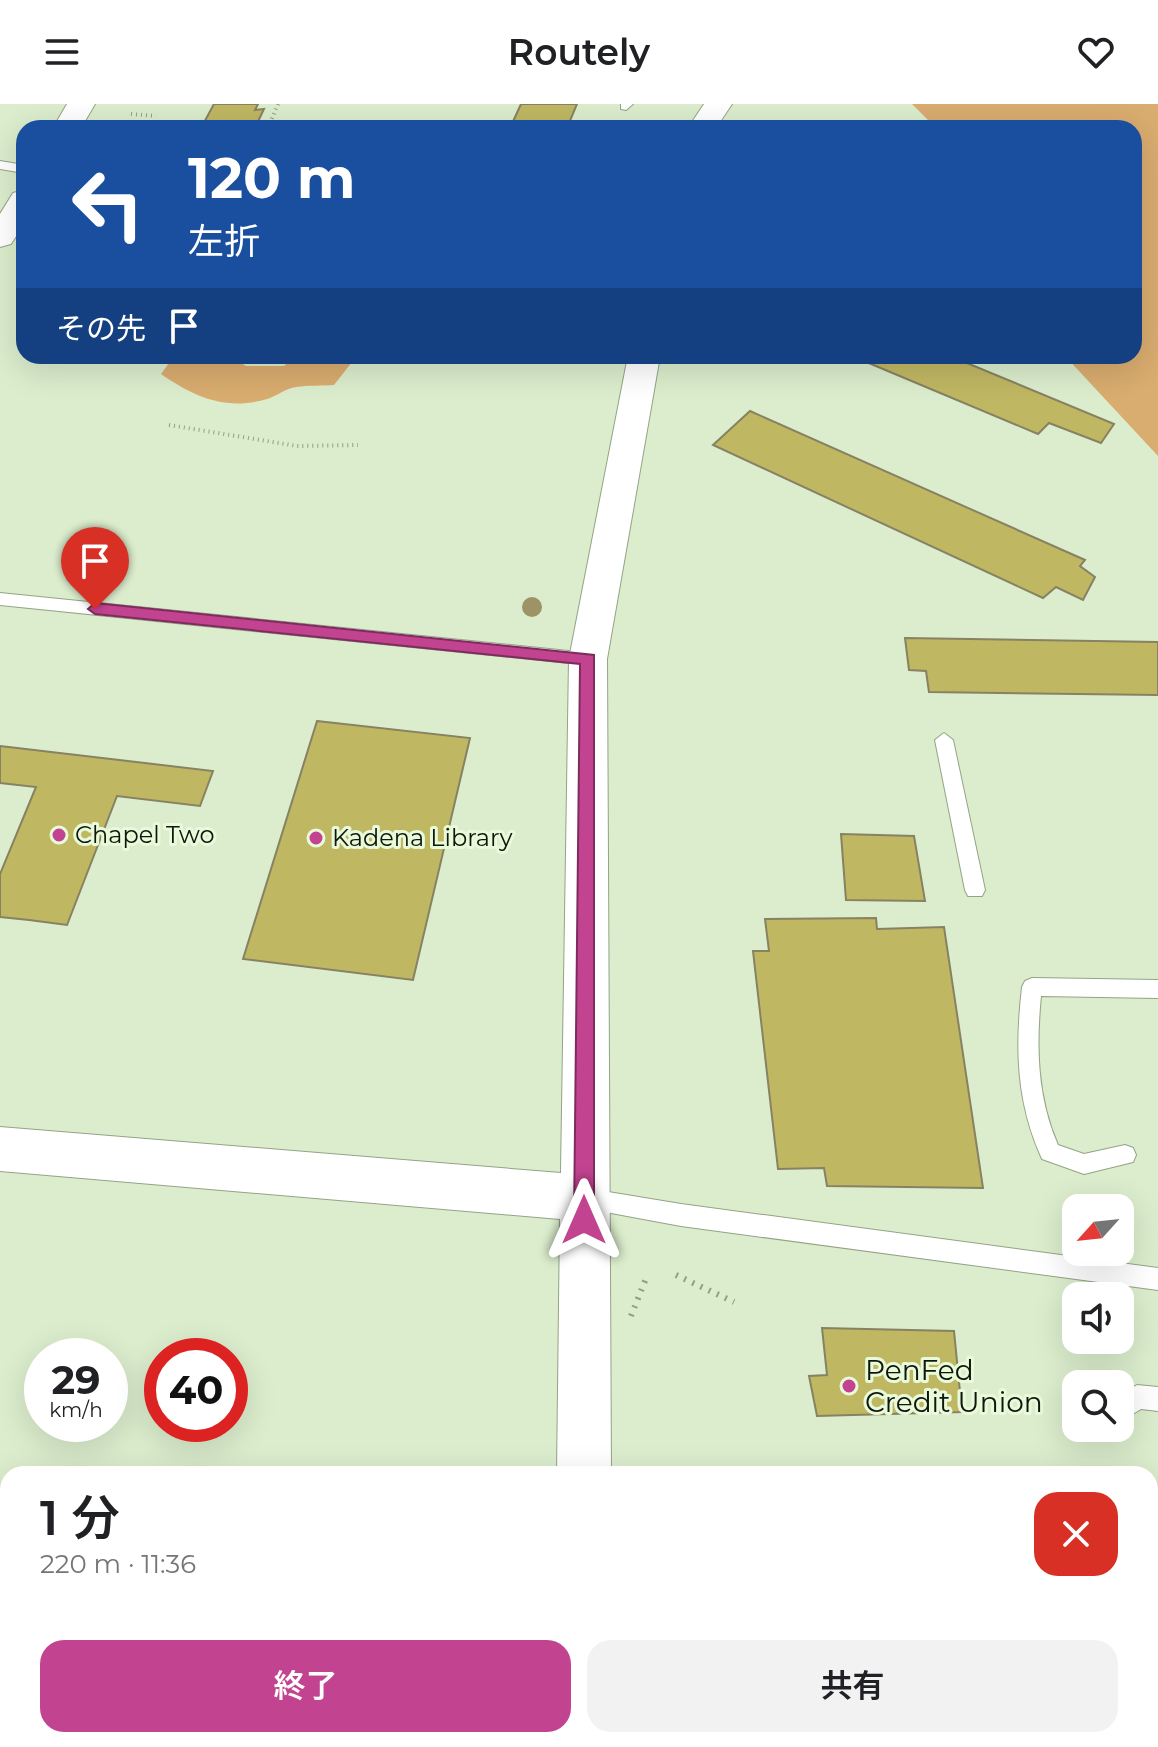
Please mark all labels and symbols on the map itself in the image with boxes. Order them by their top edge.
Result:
pin [61,527,129,609]
place label: Chapel Two [75,820,215,849]
place label: Kadena Library [332,823,512,852]
marker: Chapel Two [50,826,68,844]
marker: Kadena Library [307,829,325,847]
position arrow [542,1178,626,1262]
north arrow [1062,1194,1134,1266]
speed limit sign: 40 [144,1338,248,1442]
place label: PenFed Credit Union [865,1353,1043,1419]
marker: PenFed Credit Union [840,1377,858,1395]

